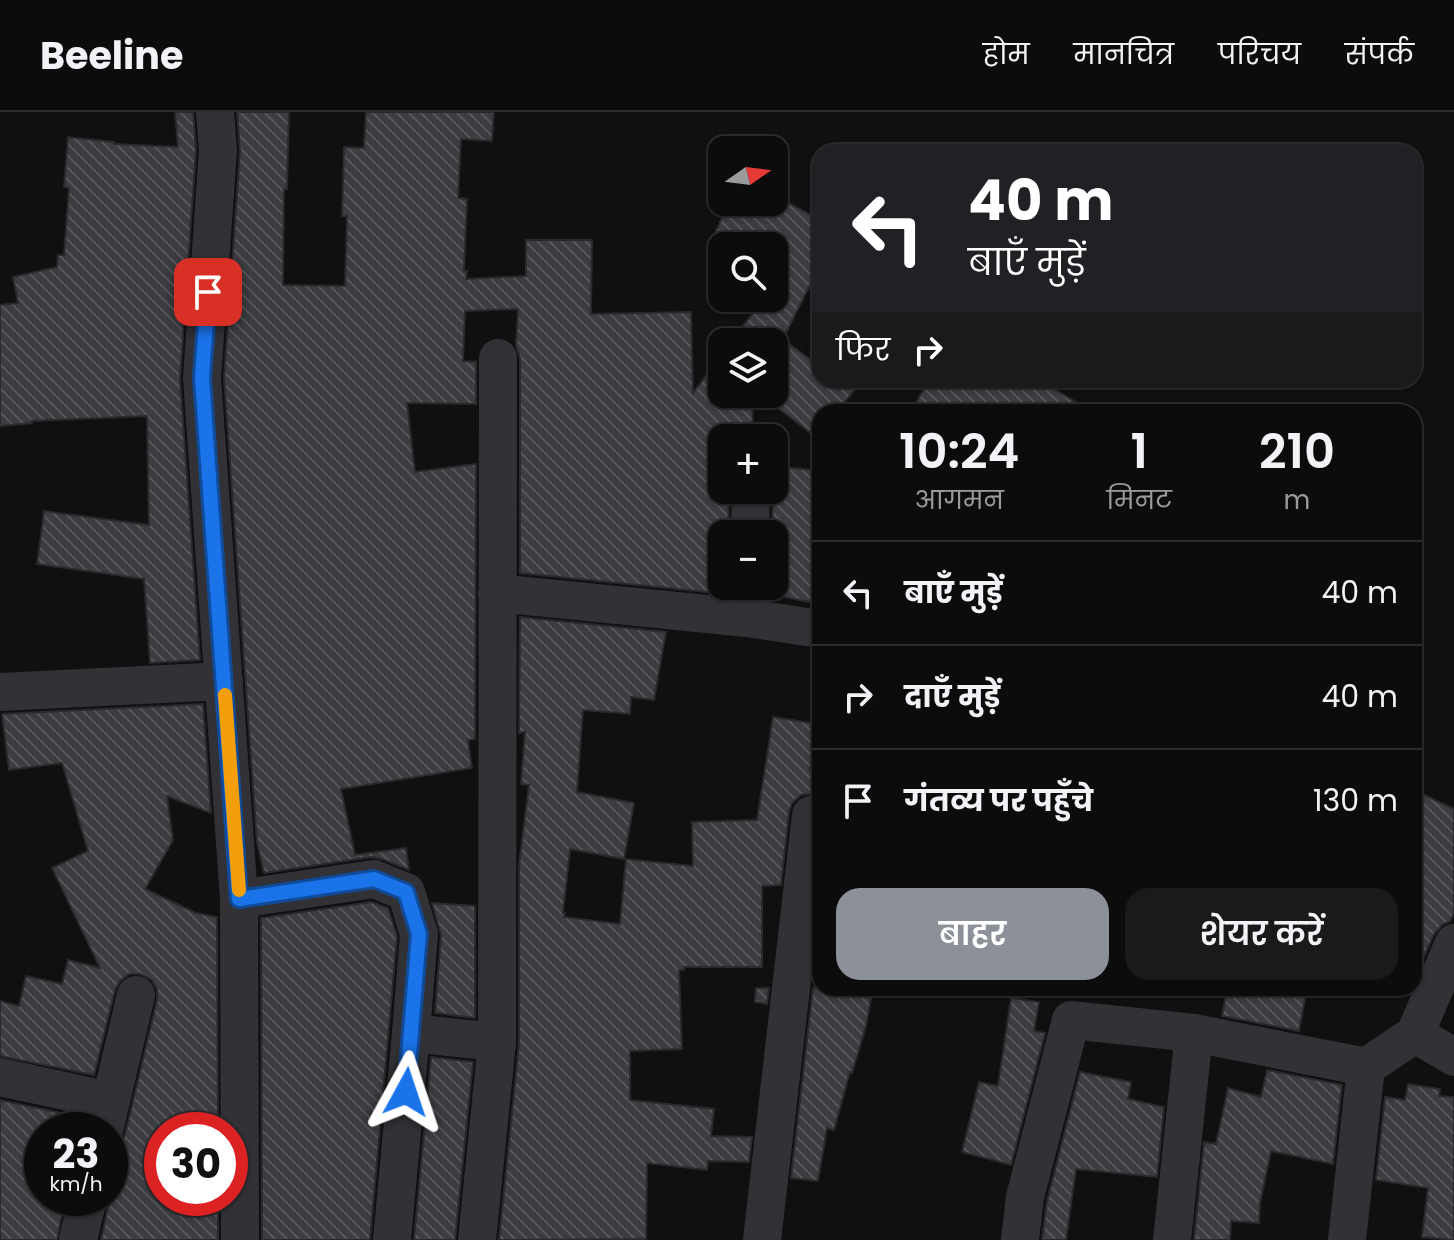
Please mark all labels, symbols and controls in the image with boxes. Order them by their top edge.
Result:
text: Beeline [40,29,183,82]
text: होम [983,35,1029,74]
text: मानचित्र [1073,35,1174,74]
text: परिचय [1218,35,1301,74]
text: संपर्क [1345,35,1414,74]
north arrow [708,136,788,216]
map controls [708,136,788,600]
text: 40 m [968,161,1114,240]
icon: left [836,176,940,280]
button: search [708,232,788,312]
text: बाएँ मुड़ें [968,237,1085,288]
pin [174,258,242,326]
icon: arrive [186,270,230,314]
button: layers [708,328,788,408]
text: फिर [836,328,890,371]
icon: right [906,328,950,372]
text: 10:24 [899,418,1019,485]
text: 1 [1130,418,1148,485]
text: 210 [1259,418,1335,485]
button: + [708,424,788,504]
text: आगमन [915,482,1004,518]
text: मिनट [1106,482,1172,518]
text: m [1284,482,1310,518]
button: − [708,520,788,600]
icon: left [836,571,880,615]
text: बाएँ मुड़ें [904,571,1002,614]
text: 40 m [1321,571,1398,614]
icon: right [836,675,880,719]
text: दाएँ मुड़ें [904,675,1000,718]
text: 40 m [1321,675,1398,718]
icon: arrive [836,779,880,823]
text: गंतव्य पर पहुँचे [904,779,1093,822]
text: 130 m [1313,779,1398,822]
button: बाहर [836,888,1109,980]
button: शेयर करें [1125,888,1398,980]
position arrow [364,1050,448,1134]
speed limit sign: 30 [144,1112,248,1216]
text: 23 [52,1126,100,1182]
text: km/h [49,1170,103,1198]

